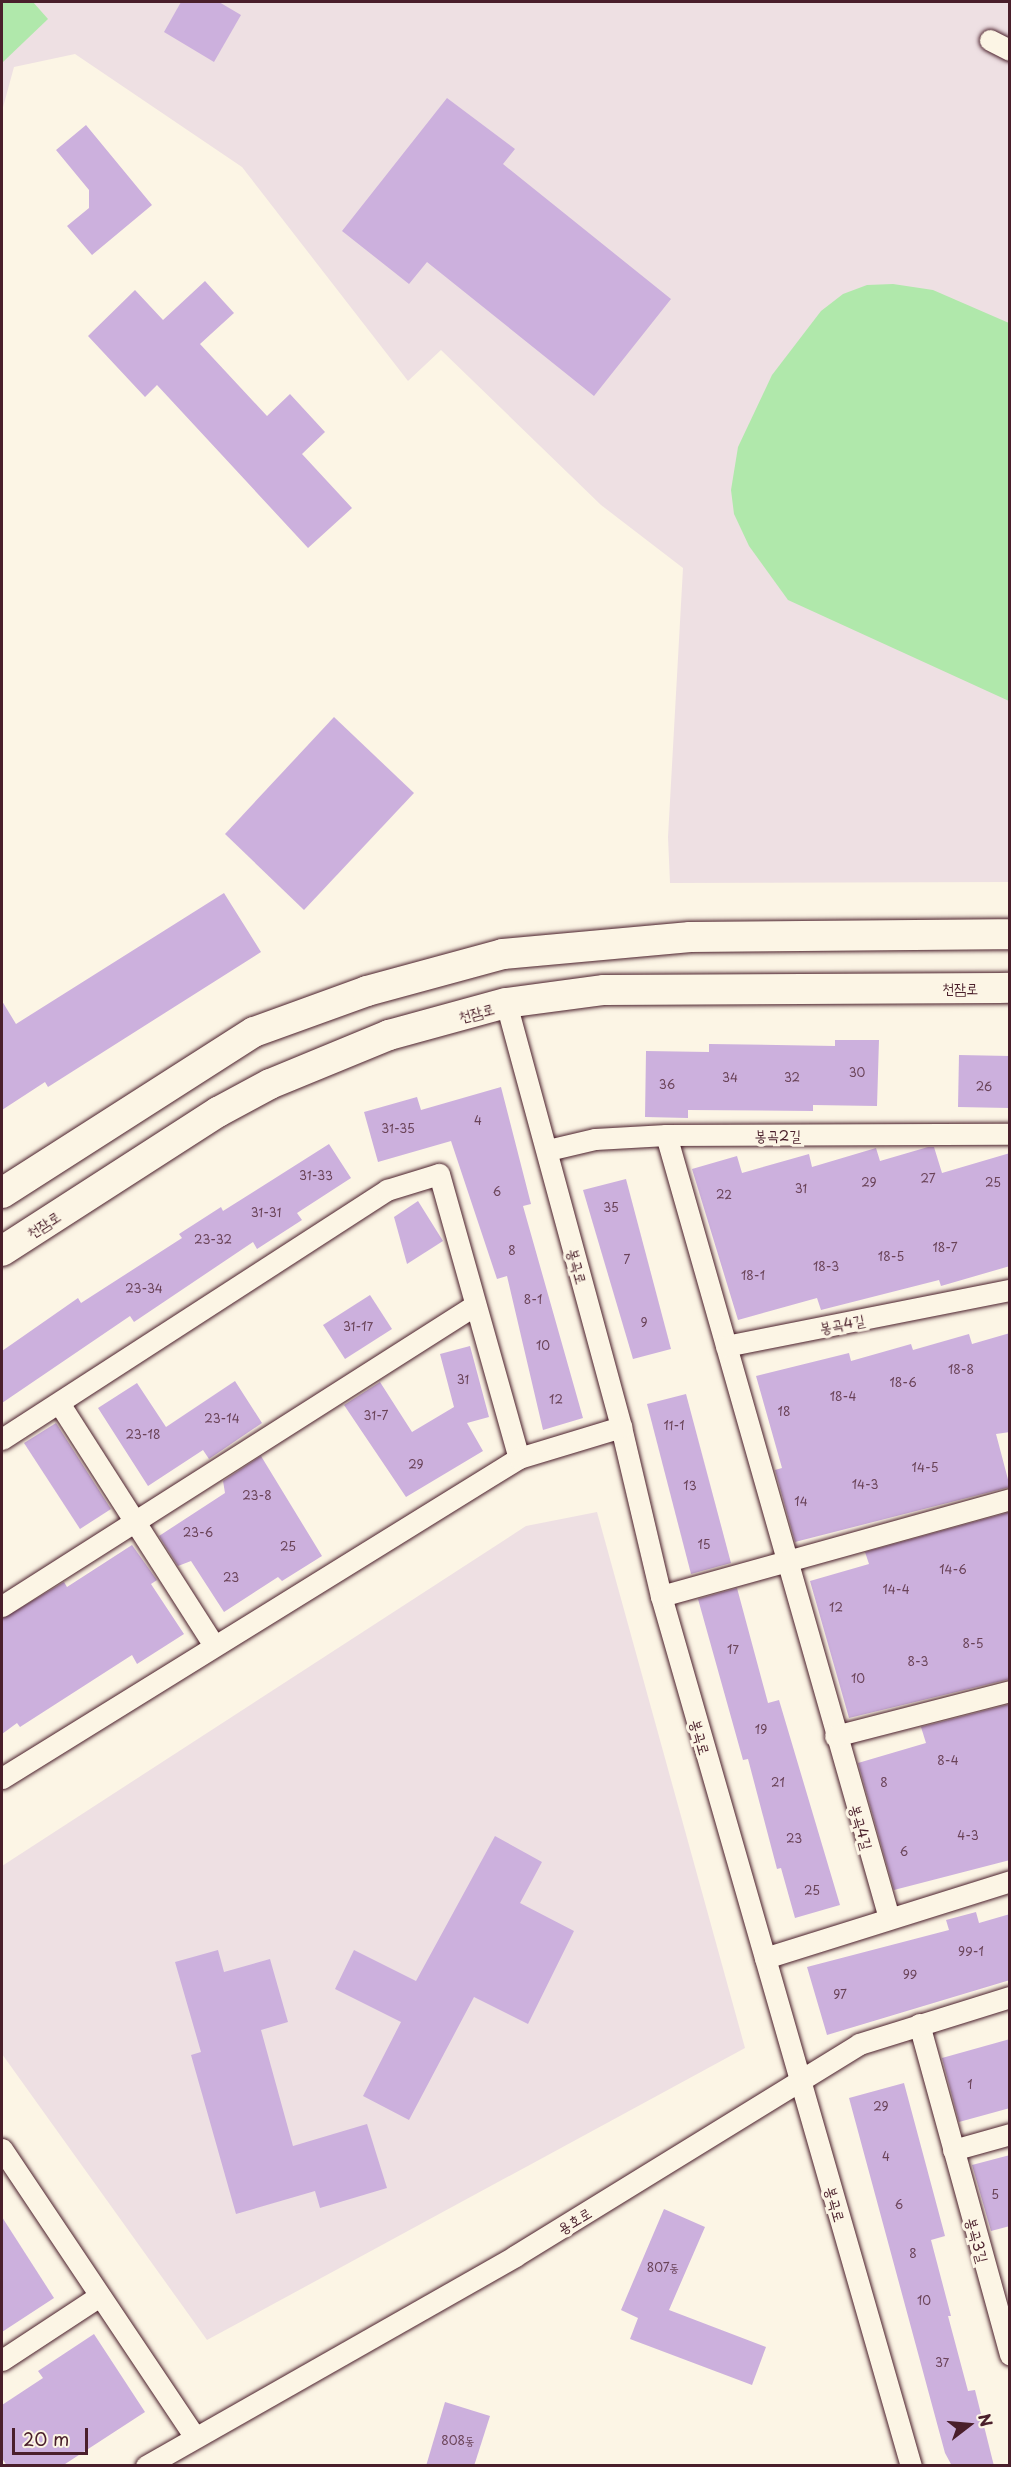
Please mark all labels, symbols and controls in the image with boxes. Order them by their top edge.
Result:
street label: 천잠로 [942,979,978,997]
street label: 천잠로 [456,999,496,1025]
house number: 30 [849,1066,865,1080]
house number: 34 [722,1071,738,1085]
house number: 32 [784,1071,800,1085]
house number: 36 [659,1078,675,1092]
house number: 26 [976,1080,992,1094]
house number: 4 [474,1114,482,1128]
house number: 31-35 [381,1122,415,1136]
street label: 봉곡2길 [755,1126,801,1144]
house number: 31-33 [299,1169,333,1183]
house number: 27 [921,1172,935,1186]
house number: 29 [861,1176,877,1190]
house number: 25 [985,1176,1001,1190]
house number: 31 [795,1182,807,1196]
house number: 6 [493,1185,501,1199]
house number: 22 [716,1188,732,1202]
house number: 35 [603,1201,619,1215]
house number: 31-31 [251,1206,281,1220]
street label: 천잠로 [23,1207,63,1241]
house number: 23-32 [194,1233,232,1247]
house number: 18-7 [932,1241,958,1255]
house number: 8 [508,1244,516,1258]
street label: 봉곡로 [565,1246,591,1286]
house number: 18-5 [878,1250,904,1264]
house number: 7 [624,1253,630,1267]
house number: 18-3 [813,1260,839,1274]
house number: 18-1 [741,1269,765,1283]
house number: 23-34 [125,1282,163,1296]
house number: 8-1 [524,1293,542,1307]
street label: 봉곡4길 [818,1310,866,1336]
house number: 9 [640,1316,648,1330]
house number: 31-17 [343,1320,373,1334]
house number: 10 [536,1339,550,1353]
house number: 18-8 [948,1363,974,1377]
house number: 31 [457,1373,469,1387]
house number: 18-6 [889,1376,917,1390]
house number: 18-4 [830,1390,856,1404]
house number: 12 [549,1393,563,1407]
house number: 18 [778,1405,790,1419]
house number: 31-7 [364,1409,388,1423]
house number: 23-14 [204,1412,240,1426]
house number: 11-1 [663,1419,685,1433]
house number: 23-18 [126,1428,160,1442]
house number: 29 [408,1458,424,1472]
house number: 14-5 [912,1461,938,1475]
house number: 14-3 [852,1478,878,1492]
house number: 13 [683,1479,697,1493]
house number: 23-8 [242,1489,272,1503]
house number: 14 [794,1495,808,1509]
house number: 23-6 [183,1526,213,1540]
house number: 15 [697,1538,711,1552]
house number: 25 [280,1540,296,1554]
house number: 14-6 [939,1563,967,1577]
house number: 23 [223,1571,239,1585]
house number: 14-4 [882,1583,910,1597]
house number: 12 [829,1601,843,1615]
house number: 8-5 [963,1637,983,1651]
house number: 17 [727,1643,739,1657]
house number: 8-3 [908,1655,928,1669]
house number: 10 [851,1672,865,1686]
street label: 봉곡로 [687,1717,715,1757]
house number: 19 [755,1723,767,1737]
house number: 8-4 [937,1754,959,1768]
house number: 21 [771,1776,785,1790]
house number: 8 [880,1776,888,1790]
street label: 봉곡4길 [847,1802,877,1852]
house number: 4-3 [957,1829,979,1843]
house number: 23 [786,1832,802,1846]
house number: 6 [900,1845,908,1859]
house number: 25 [804,1884,820,1898]
house number: 99-1 [958,1945,984,1959]
house number: 99 [903,1968,917,1982]
house number: 97 [833,1988,847,2002]
house number: 1 [967,2078,973,2092]
house number: 29 [873,2100,889,2114]
house number: 4 [882,2150,890,2164]
street label: 봉곡로 [822,2184,850,2224]
house number: 5 [991,2188,999,2202]
house number: 6 [895,2198,903,2212]
street label: 용호로 [554,2203,594,2237]
street label: 봉곡3길 [963,2215,993,2265]
house number: 8 [909,2247,917,2261]
house number: 807동 [647,2261,679,2275]
house number: 10 [917,2294,931,2308]
house number: 37 [935,2356,949,2370]
north arrow [939,2395,999,2455]
text: N [973,2411,1000,2429]
scale bar [15,2416,92,2454]
text: 20 m [23,2425,69,2452]
house number: 808동 [441,2434,475,2448]

